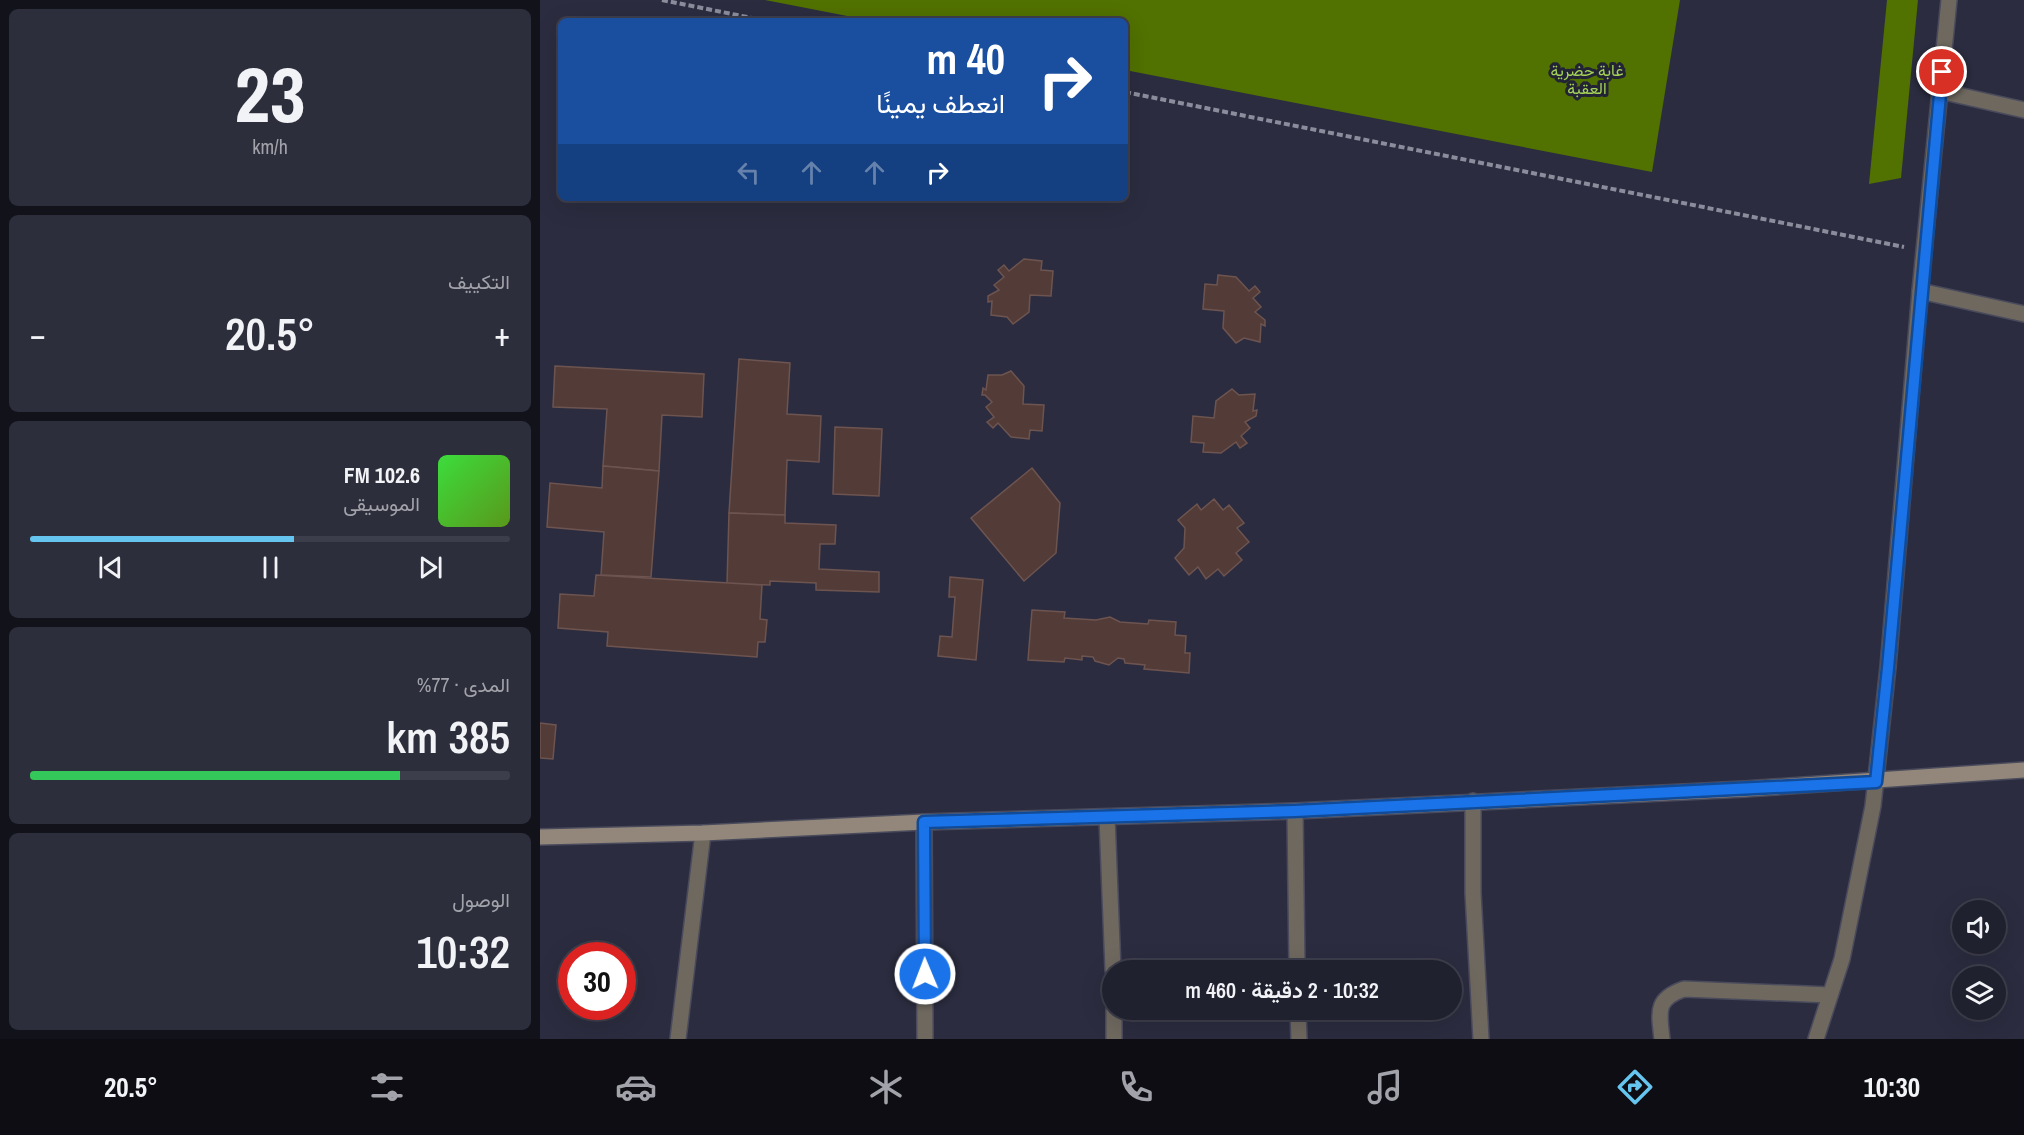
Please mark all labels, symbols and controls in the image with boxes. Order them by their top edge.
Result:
text: 40 m [926,31,1005,87]
text: 23 [234,41,306,146]
icon: right [1026,42,1104,120]
pin [1916,46,1967,97]
icon: arrive [1925,55,1958,88]
park label: غابة حضرية العقبة [1550,59,1624,99]
text: انعطف يمينًا [876,85,1005,121]
text: km/h [252,133,288,160]
icon: left [732,156,765,189]
icon: ahead [795,156,828,189]
icon: ahead [858,156,891,189]
icon: right [921,156,954,189]
text: التكييف [448,268,510,295]
text: 20.5° [225,303,315,364]
text: − [30,312,46,356]
text: + [494,312,510,356]
text: 102.6 FM [344,460,420,490]
text: الموسيقى [343,490,420,517]
icon: previous [94,551,127,584]
icon: pause [254,551,287,584]
icon: next [414,551,447,584]
text: المدى · 77% [417,671,510,698]
text: 385 km [386,706,510,767]
text: الوصول [452,886,510,913]
map controls [1952,900,2006,1020]
button: sound [1952,900,2006,954]
text: 10:32 [416,921,510,982]
speed limit sign: 30 [558,942,636,1020]
position arrow [893,942,957,1006]
button: layers [1952,966,2006,1020]
text: 10:32 · 2 دقيقة · 460 m [1185,975,1379,1005]
icon: filters [366,1066,408,1108]
icon: car [615,1066,657,1108]
icon: climate [865,1066,907,1108]
icon: phone [1115,1066,1157,1108]
icon: music [1364,1066,1406,1108]
icon: directions [1614,1066,1656,1108]
text: 20.5° [104,1069,158,1105]
text: 10:30 [1864,1069,1920,1105]

